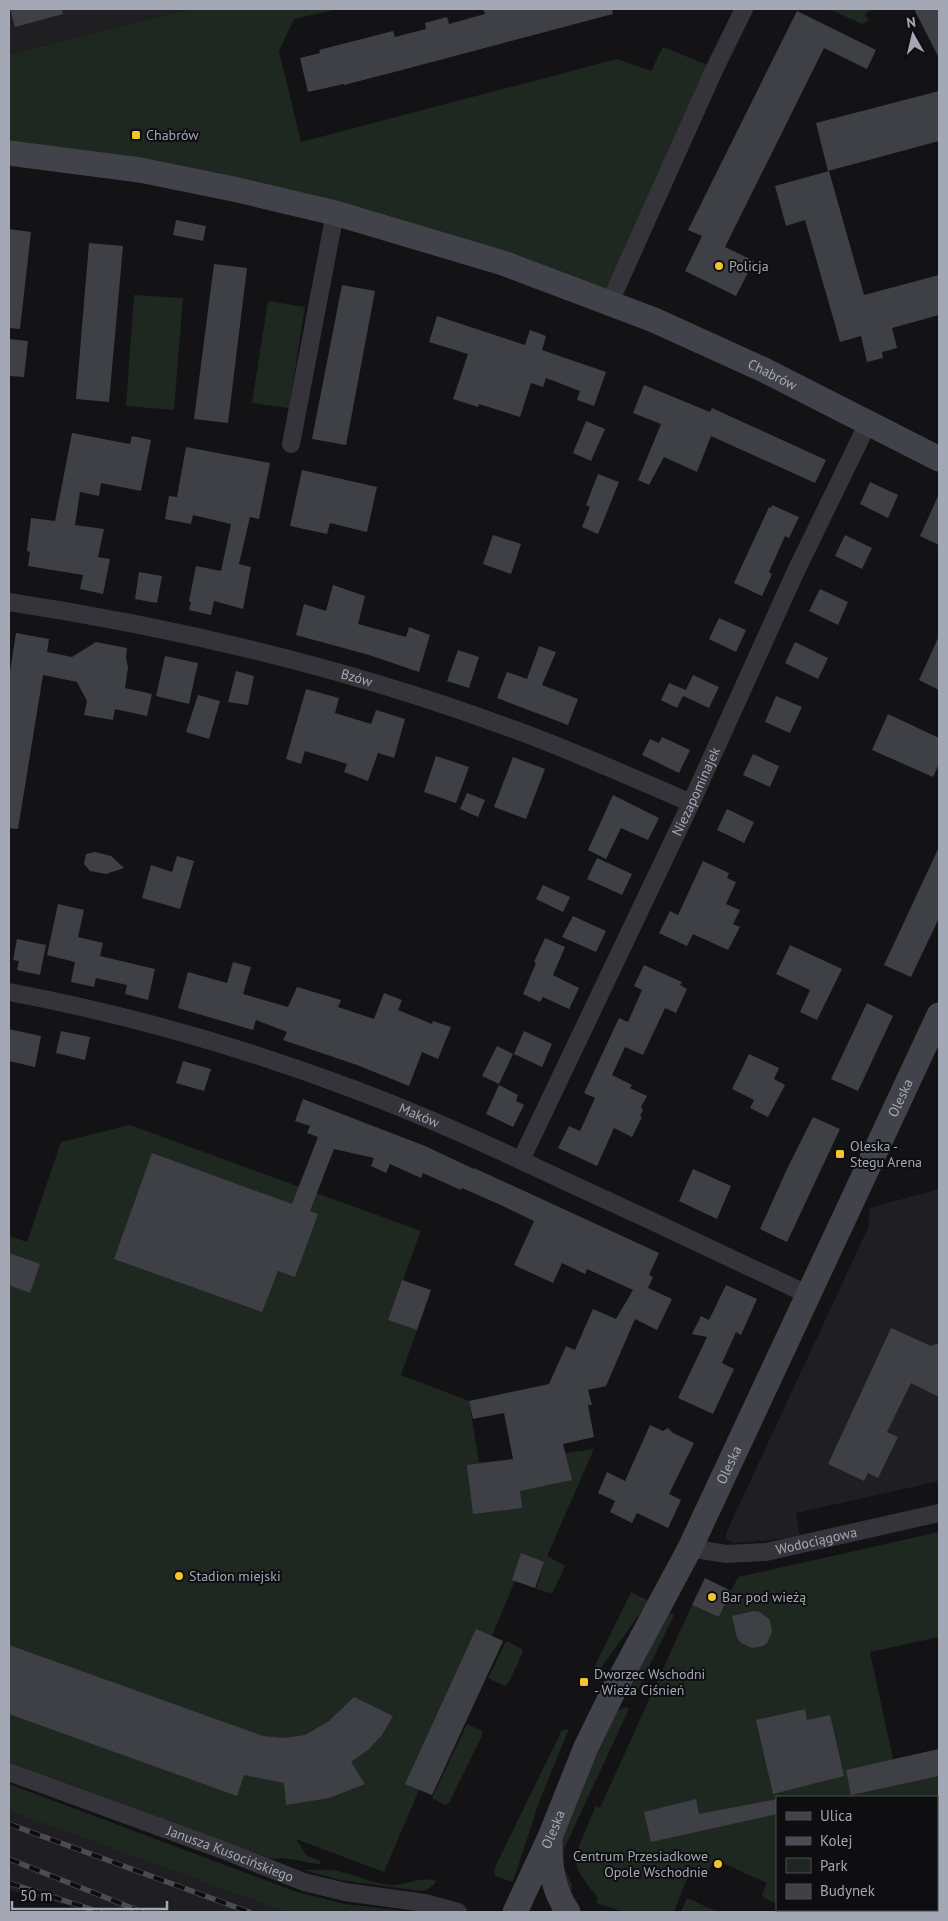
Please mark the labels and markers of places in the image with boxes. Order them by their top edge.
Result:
place label: Chabrów [146,126,199,144]
marker: Chabrów [130,129,142,141]
place label: Policja [729,257,769,275]
marker: Policja [713,260,725,272]
place label: Oleska - Stegu Arena [850,1137,922,1171]
marker: Oleska - Stegu Arena [834,1148,846,1160]
place label: Stadion miejski [189,1567,281,1585]
marker: Stadion miejski [173,1570,185,1582]
place label: Bar pod wieżą [722,1588,806,1606]
marker: Bar pod wieżą [706,1591,718,1603]
place label: Dworzec Wschodni - Wieża Ciśnień [594,1665,705,1699]
marker: Dworzec Wschodni - Wieża Ciśnień [578,1676,590,1688]
place label: Centrum Przesiadkowe Opole Wschodnie [573,1847,708,1881]
marker: Centrum Przesiadkowe Opole Wschodnie [712,1858,724,1870]

